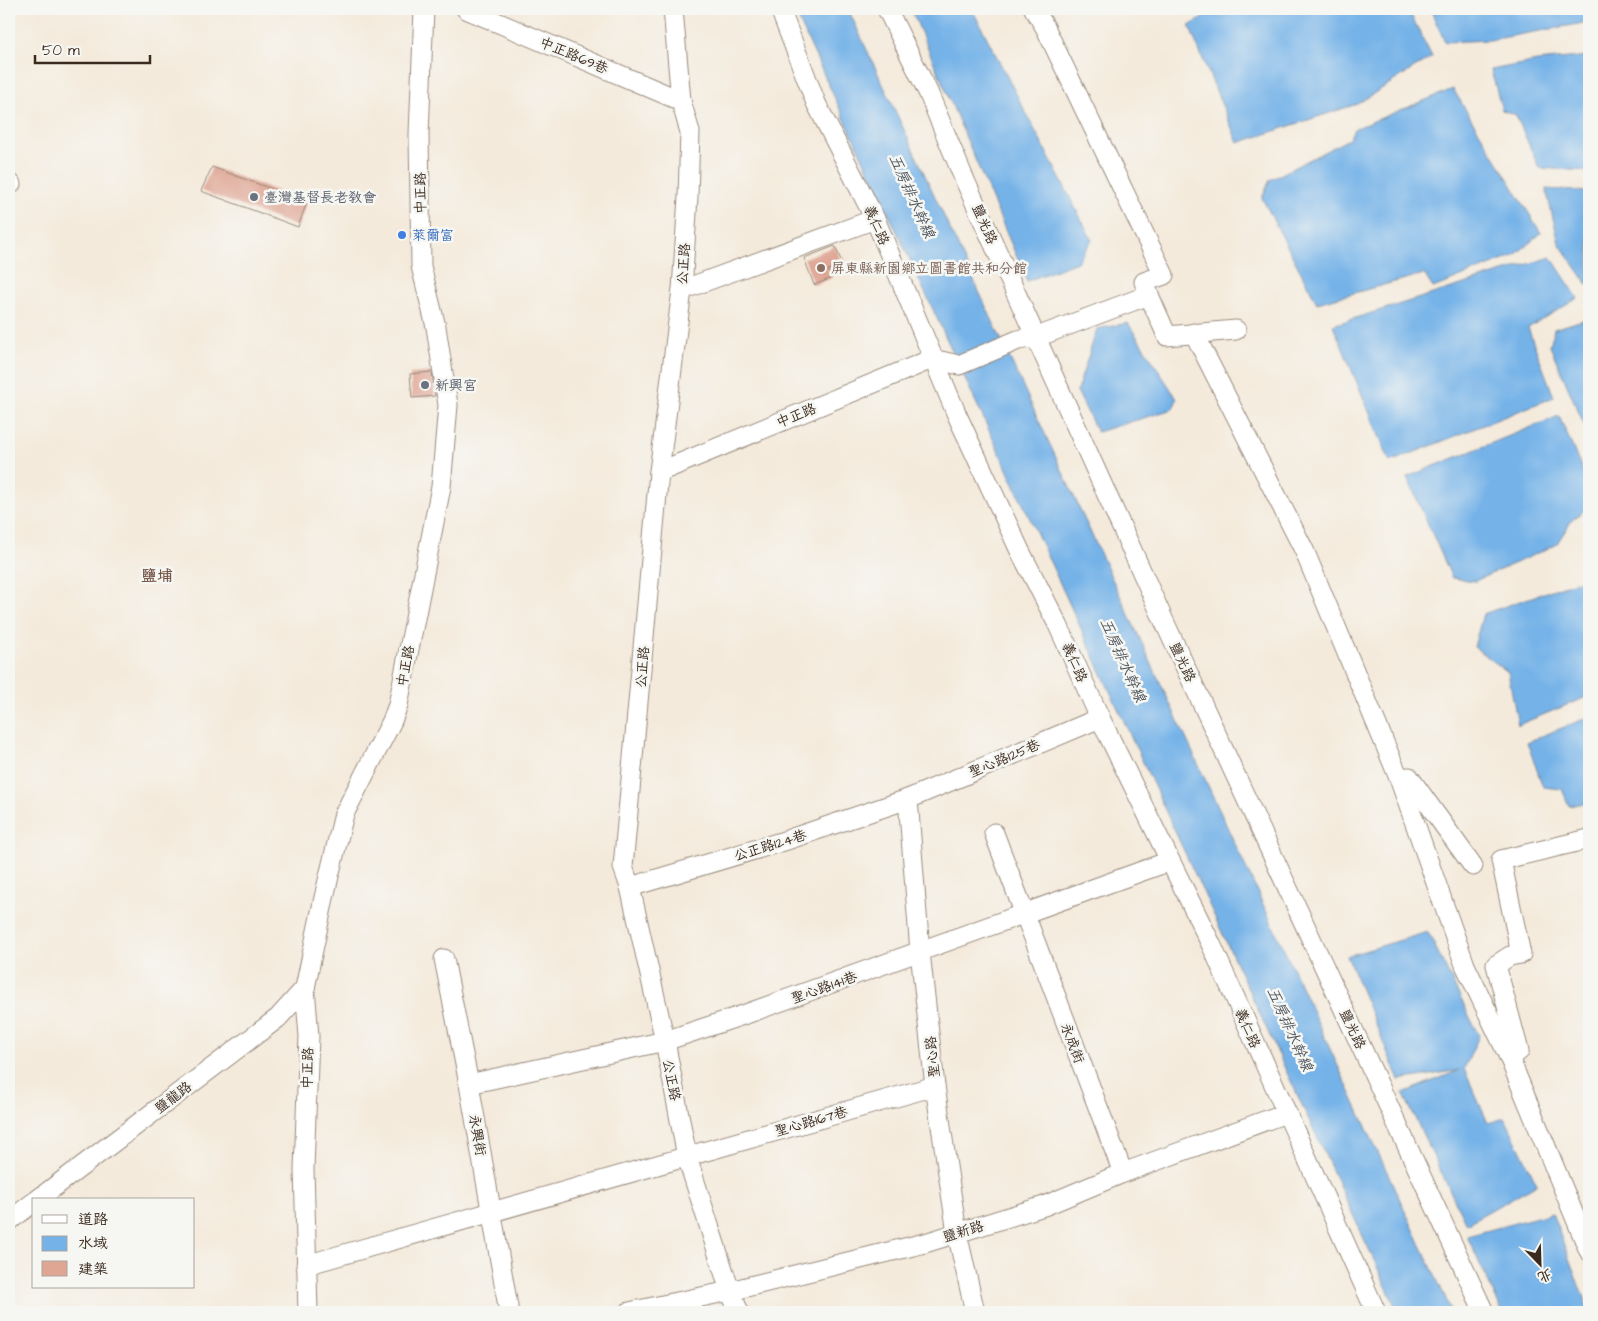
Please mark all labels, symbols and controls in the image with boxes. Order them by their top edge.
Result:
scale bar [35,32,150,64]
street label: 中正路69巷 [536,33,612,80]
text: 50 m [42,40,80,61]
water label: 五房排水幹線 [884,151,940,242]
street label: 中正路 [411,172,431,214]
place label: 臺灣基督長老教會 [264,188,377,208]
marker: 臺灣基督長老教會 [248,191,260,203]
street label: 鹽光路 [966,201,1002,248]
street label: 義仁路 [858,202,894,249]
place label: 萊爾富 [412,226,454,246]
marker: 萊爾富 [396,229,408,241]
street label: 公正路 [673,242,695,286]
place label: 屏東縣新園鄉立圖書館共和分館 [831,259,1027,279]
marker: 屏東縣新園鄉立圖書館共和分館 [815,262,827,274]
place label: 新興宮 [435,376,477,396]
marker: 新興宮 [419,379,431,391]
street label: 中正路 [773,399,820,433]
district label: 鹽埔 [141,565,173,587]
water label: 五房排水幹線 [1095,615,1151,706]
street label: 義仁路 [1056,639,1092,686]
street label: 鹽光路 [1164,639,1200,686]
street label: 中正路 [392,644,420,689]
street label: 公正路 [631,645,655,689]
street label: 聖心路125巷 [966,735,1044,783]
street label: 公正路124巷 [731,825,810,867]
street label: 聖心路141巷 [788,966,861,1009]
water label: 五房排水幹線 [1262,984,1318,1075]
street label: 義仁路 [1229,1005,1265,1052]
street label: 鹽光路 [1334,1006,1370,1053]
street label: 永成街 [1055,1020,1089,1067]
street label: 聖心路 [921,1035,945,1079]
street label: 中正路 [297,1047,319,1089]
street label: 公正路 [657,1058,685,1103]
street label: 鹽龍路 [151,1077,196,1118]
street label: 聖心路167巷 [772,1102,851,1142]
street label: 永興街 [464,1113,491,1158]
legend [32,1198,195,1288]
text: 道路 [78,1209,108,1230]
street label: 鹽新路 [940,1216,986,1248]
text: 水域 [78,1233,108,1254]
north arrow [1516,1238,1566,1288]
text: 建築 [78,1259,108,1280]
text: 北 [1534,1263,1555,1287]

